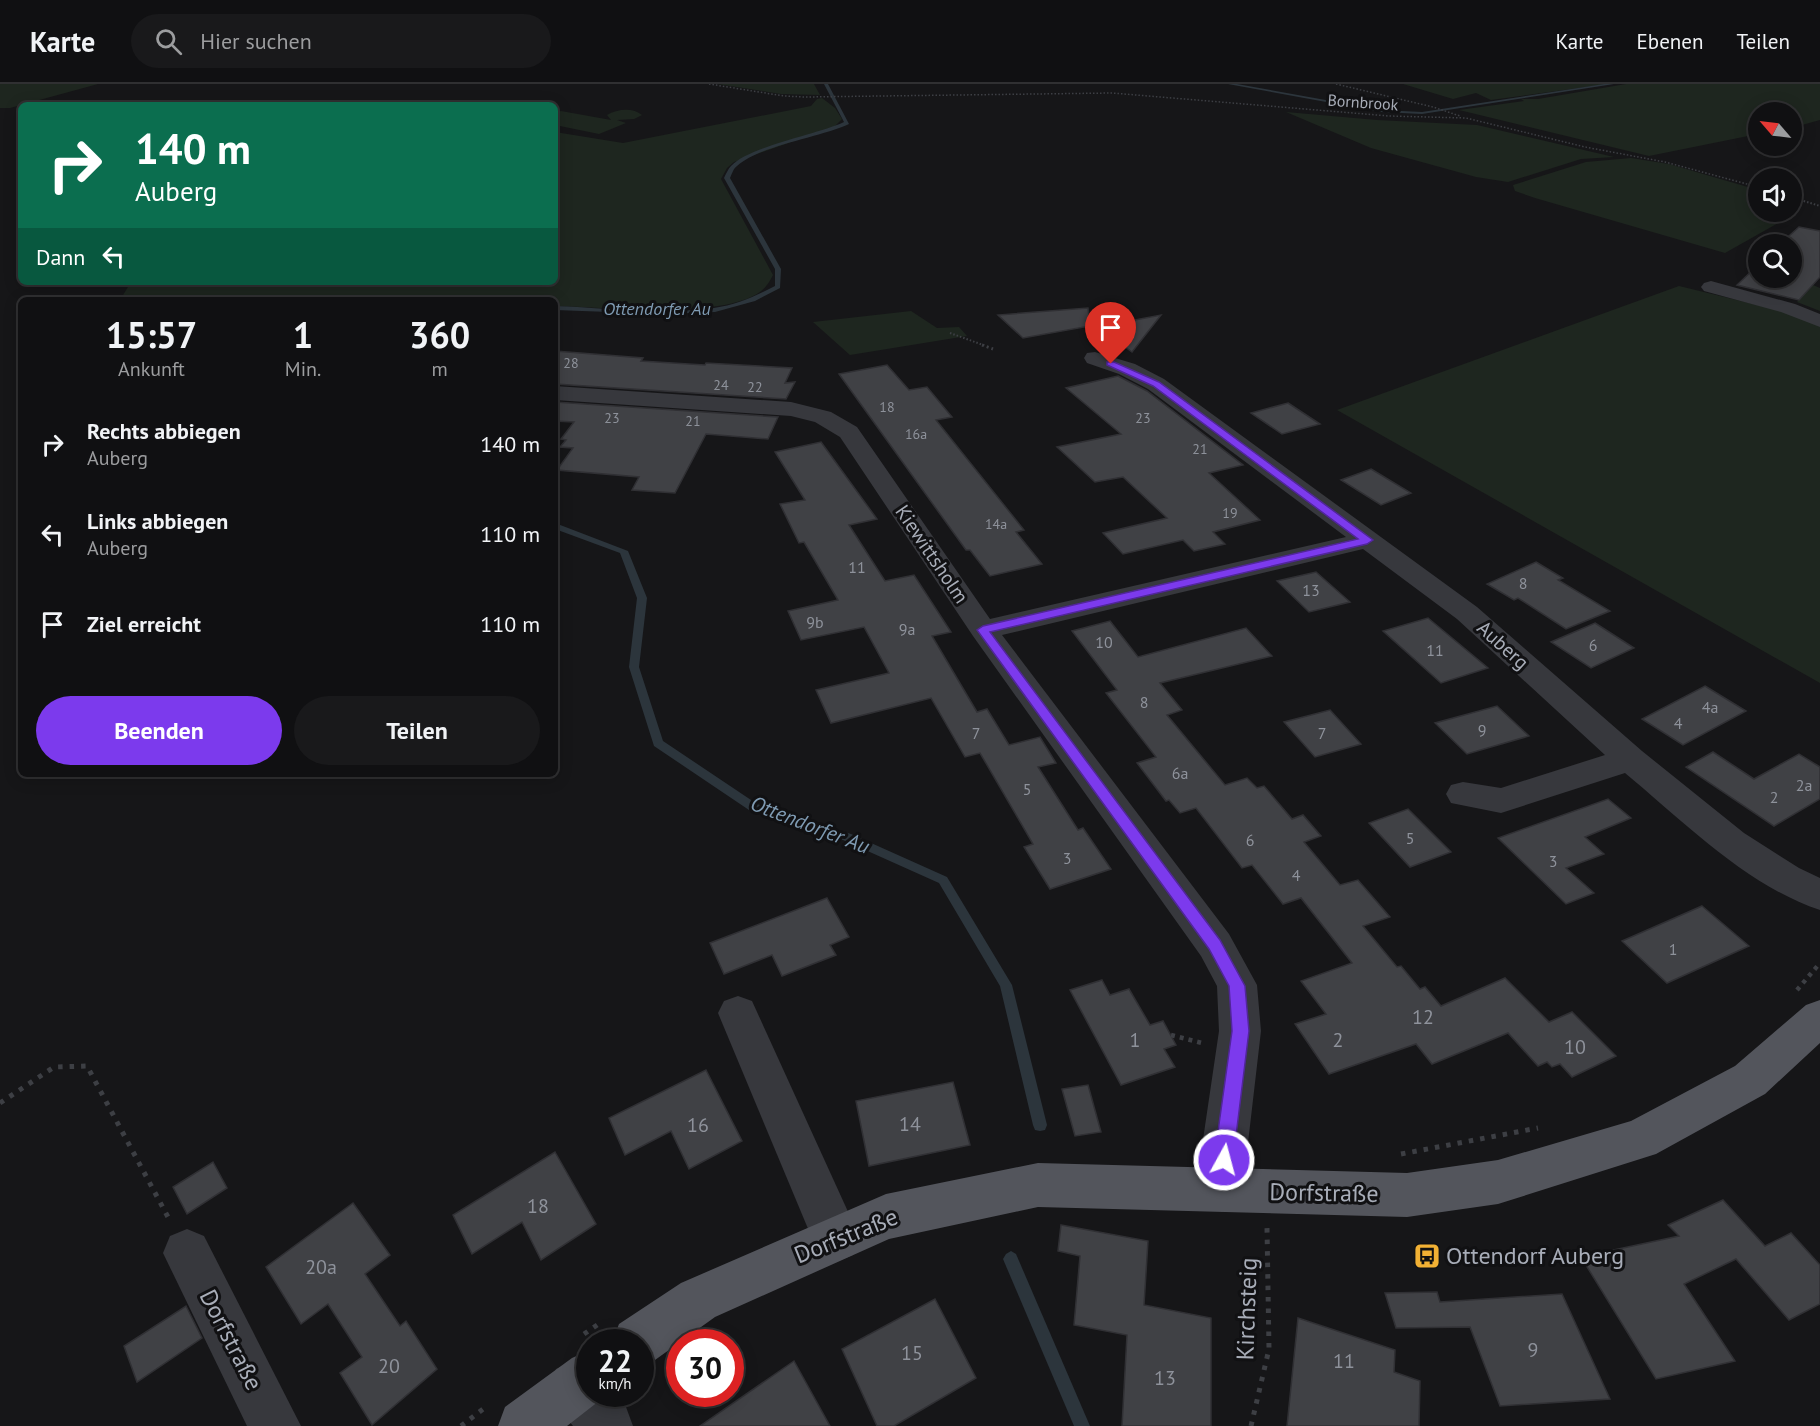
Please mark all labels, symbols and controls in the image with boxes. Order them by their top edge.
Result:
search box [131,14,551,68]
text: Karte [30,23,95,60]
icon: search [152,25,185,58]
text: Hier suchen [200,27,312,55]
text: Karte [1556,28,1604,55]
text: Ebenen [1637,28,1703,55]
text: Teilen [1736,28,1790,55]
street label: Bornbrook [1327,90,1399,114]
north arrow [1748,102,1802,156]
map controls [1748,102,1802,288]
text: 140 m [135,121,251,176]
icon: right [36,126,114,204]
button: sound [1748,168,1802,222]
text: Auberg [135,174,217,208]
button: search [1748,234,1802,288]
icon: left [97,240,130,273]
text: Dann [36,243,85,271]
water label: Ottendorfer Au [603,297,711,320]
pin [1085,302,1136,364]
text: 15:57 [106,311,197,358]
text: 1 [293,311,313,358]
text: 360 [409,311,470,358]
icon: arrive [1094,311,1127,344]
house number: 28 [563,354,579,372]
text: Ankunft [118,356,185,382]
text: Min. [285,356,321,382]
text: m [432,356,448,382]
house number: 24 [713,376,729,394]
house number: 22 [747,378,763,396]
house number: 18 [879,398,895,416]
house number: 23 [604,409,620,427]
house number: 23 [1135,409,1151,427]
house number: 21 [685,412,701,430]
text: Rechts abbiegen [87,417,241,445]
house number: 16a [905,425,927,443]
icon: right [36,428,69,461]
text: 140 m [480,430,540,458]
house number: 21 [1192,440,1208,458]
text: Auberg [87,445,148,471]
street label: Kiewittsholm [890,500,974,608]
house number: 19 [1222,504,1238,522]
text: Links abbiegen [87,507,228,535]
house number: 14a [985,515,1007,533]
icon: left [36,518,69,551]
text: 110 m [480,520,540,548]
text: Auberg [87,535,148,561]
house number: 11 [848,557,866,577]
house number: 8 [1519,573,1527,593]
house number: 13 [1302,580,1320,600]
icon: arrive [36,608,69,641]
text: Ziel erreicht [87,610,201,638]
text: 110 m [480,610,540,638]
house number: 9b [806,612,824,632]
street label: Auberg [1472,615,1534,675]
house number: 9a [899,619,915,639]
house number: 10 [1095,632,1113,652]
house number: 6 [1589,635,1597,655]
house number: 11 [1426,640,1444,660]
house number: 8 [1140,692,1148,712]
button: Beenden [36,696,282,765]
button: Teilen [294,696,540,765]
house number: 4a [1702,697,1718,717]
house number: 4 [1674,713,1683,733]
house number: 9 [1478,720,1486,740]
house number: 7 [972,723,980,743]
house number: 7 [1318,723,1326,743]
house number: 6a [1172,763,1188,783]
house number: 2a [1796,775,1812,795]
house number: 5 [1023,779,1031,799]
house number: 2 [1770,787,1778,807]
water label: Ottendorfer Au [747,789,874,860]
house number: 5 [1406,828,1414,848]
house number: 6 [1246,830,1254,850]
house number: 3 [1063,848,1071,868]
house number: 3 [1549,851,1557,871]
house number: 4 [1292,865,1301,885]
house number: 1 [1669,939,1677,959]
house number: 12 [1412,1004,1434,1030]
house number: 1 [1130,1027,1140,1053]
house number: 2 [1333,1027,1343,1053]
house number: 10 [1564,1034,1586,1060]
house number: 14 [899,1111,921,1137]
house number: 16 [687,1112,709,1138]
position arrow [1192,1128,1256,1192]
street label: Dorfstraße [1269,1176,1379,1209]
house number: 18 [527,1193,549,1219]
street label: Dorfstraße [789,1201,902,1270]
place label: Ottendorf Auberg [1446,1240,1624,1271]
bus stop icon: Ottendorf Auberg [1412,1241,1442,1271]
house number: 20a [305,1254,337,1280]
street label: Kirchsteig [1229,1257,1264,1361]
street label: Dorfstraße [193,1284,270,1395]
speed limit sign: 30 [666,1329,744,1407]
house number: 9 [1528,1337,1538,1363]
house number: 15 [901,1340,923,1366]
text: 22 [598,1341,632,1380]
house number: 11 [1333,1348,1355,1374]
house number: 20 [378,1353,400,1379]
house number: 13 [1154,1365,1176,1391]
text: km/h [599,1374,631,1393]

